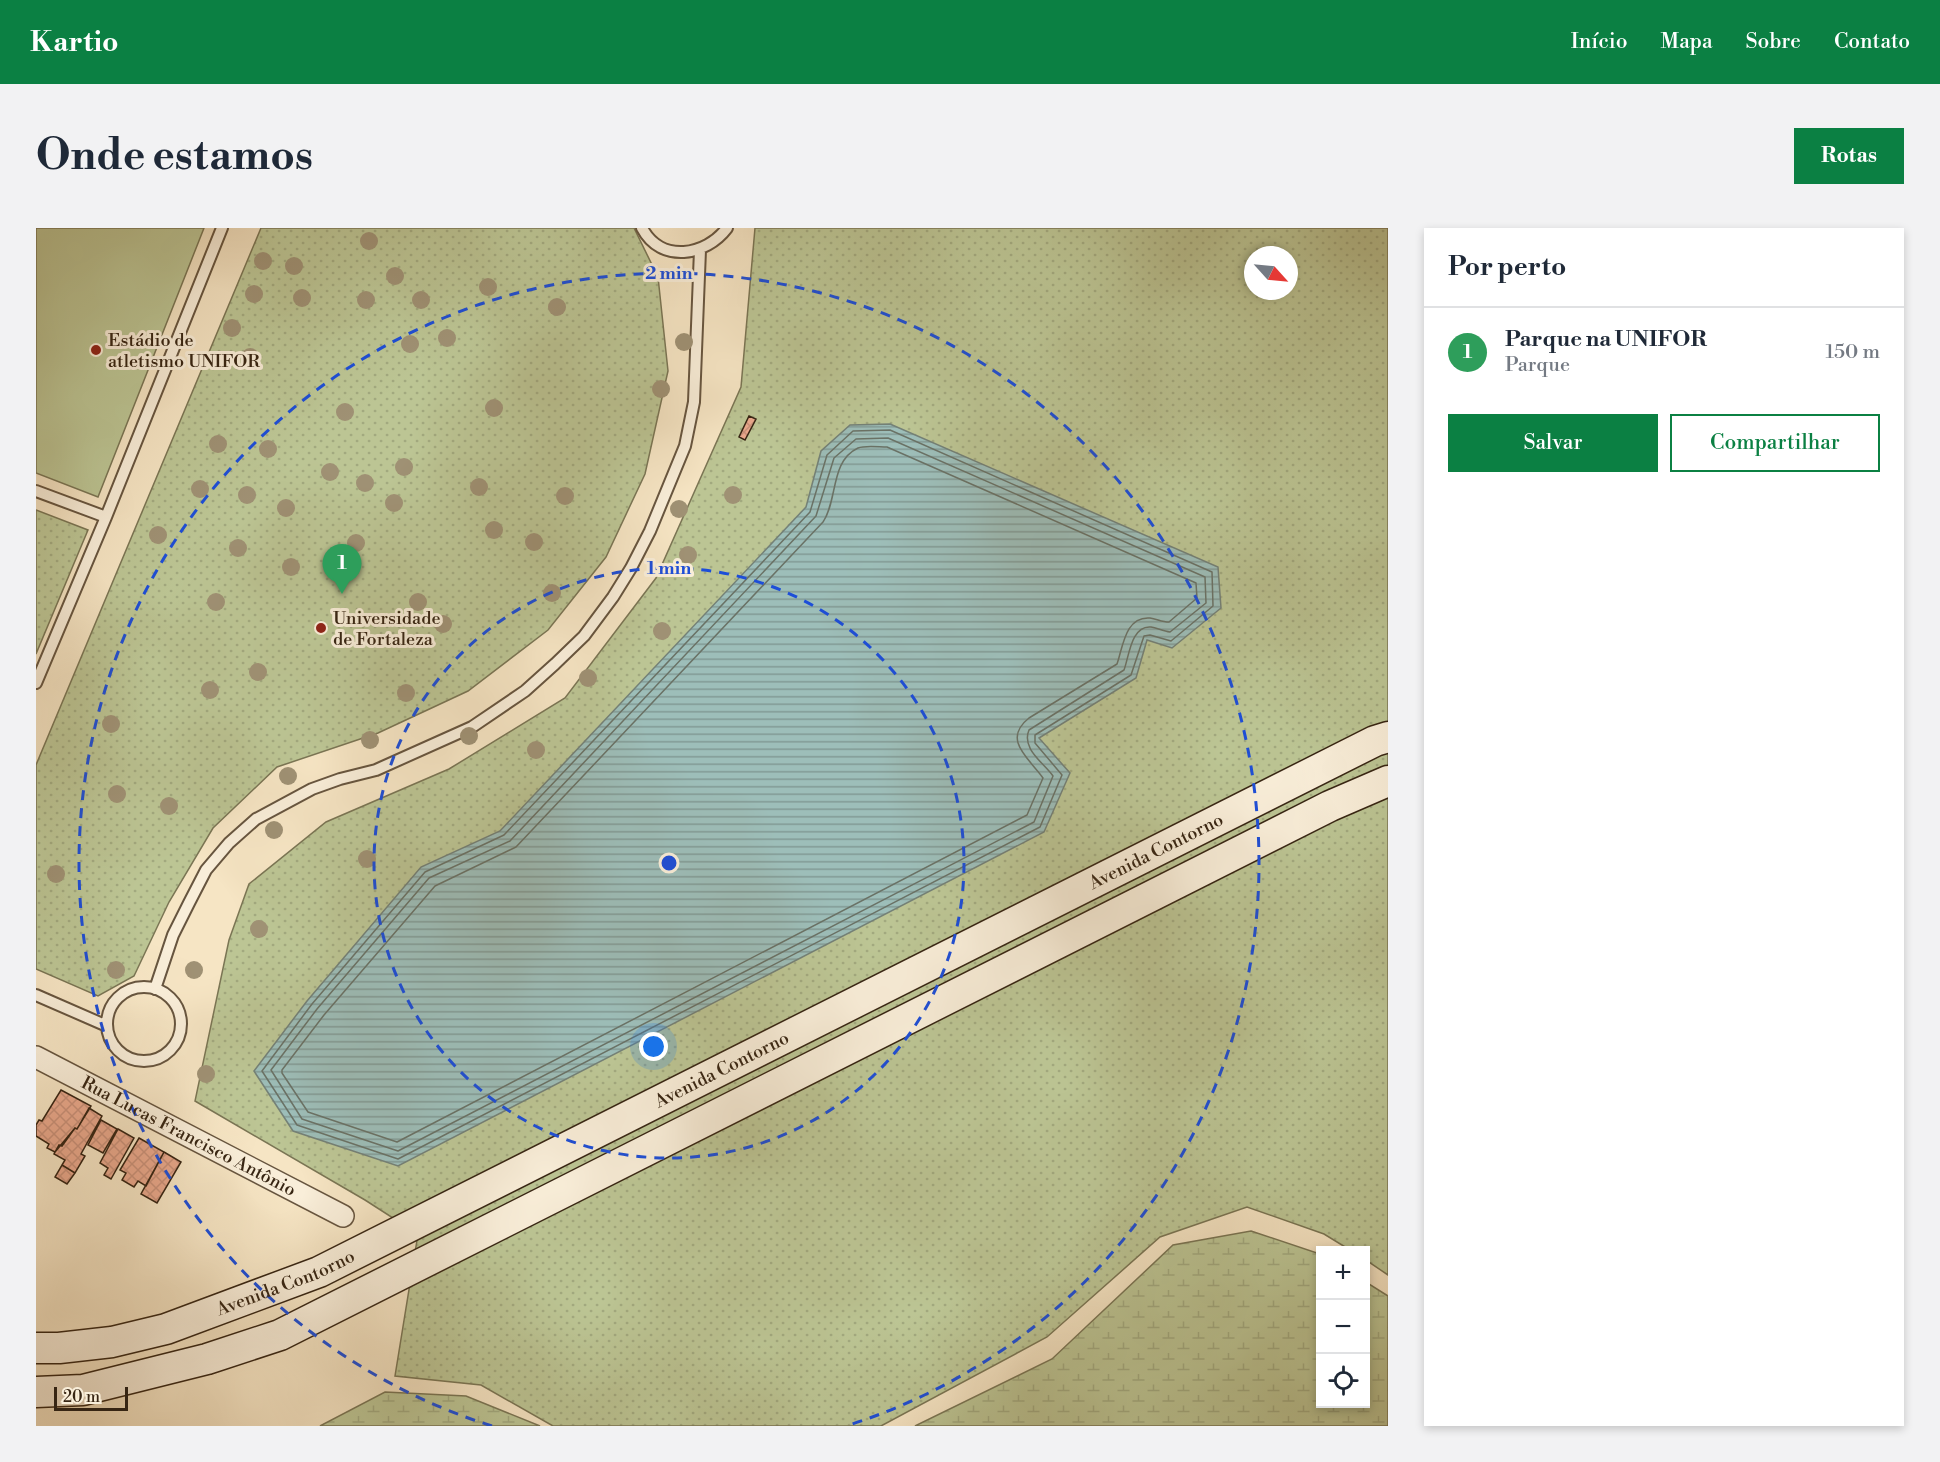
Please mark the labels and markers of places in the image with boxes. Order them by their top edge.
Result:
place label: Estádio de atletismo UNIFOR [108,329,260,373]
marker: Estádio de atletismo UNIFOR [89,343,103,357]
pin: 1 [322,544,362,594]
place label: Universidade de Fortaleza [333,607,441,651]
marker: Universidade de Fortaleza [314,621,328,635]
centre of rings [659,853,679,873]

